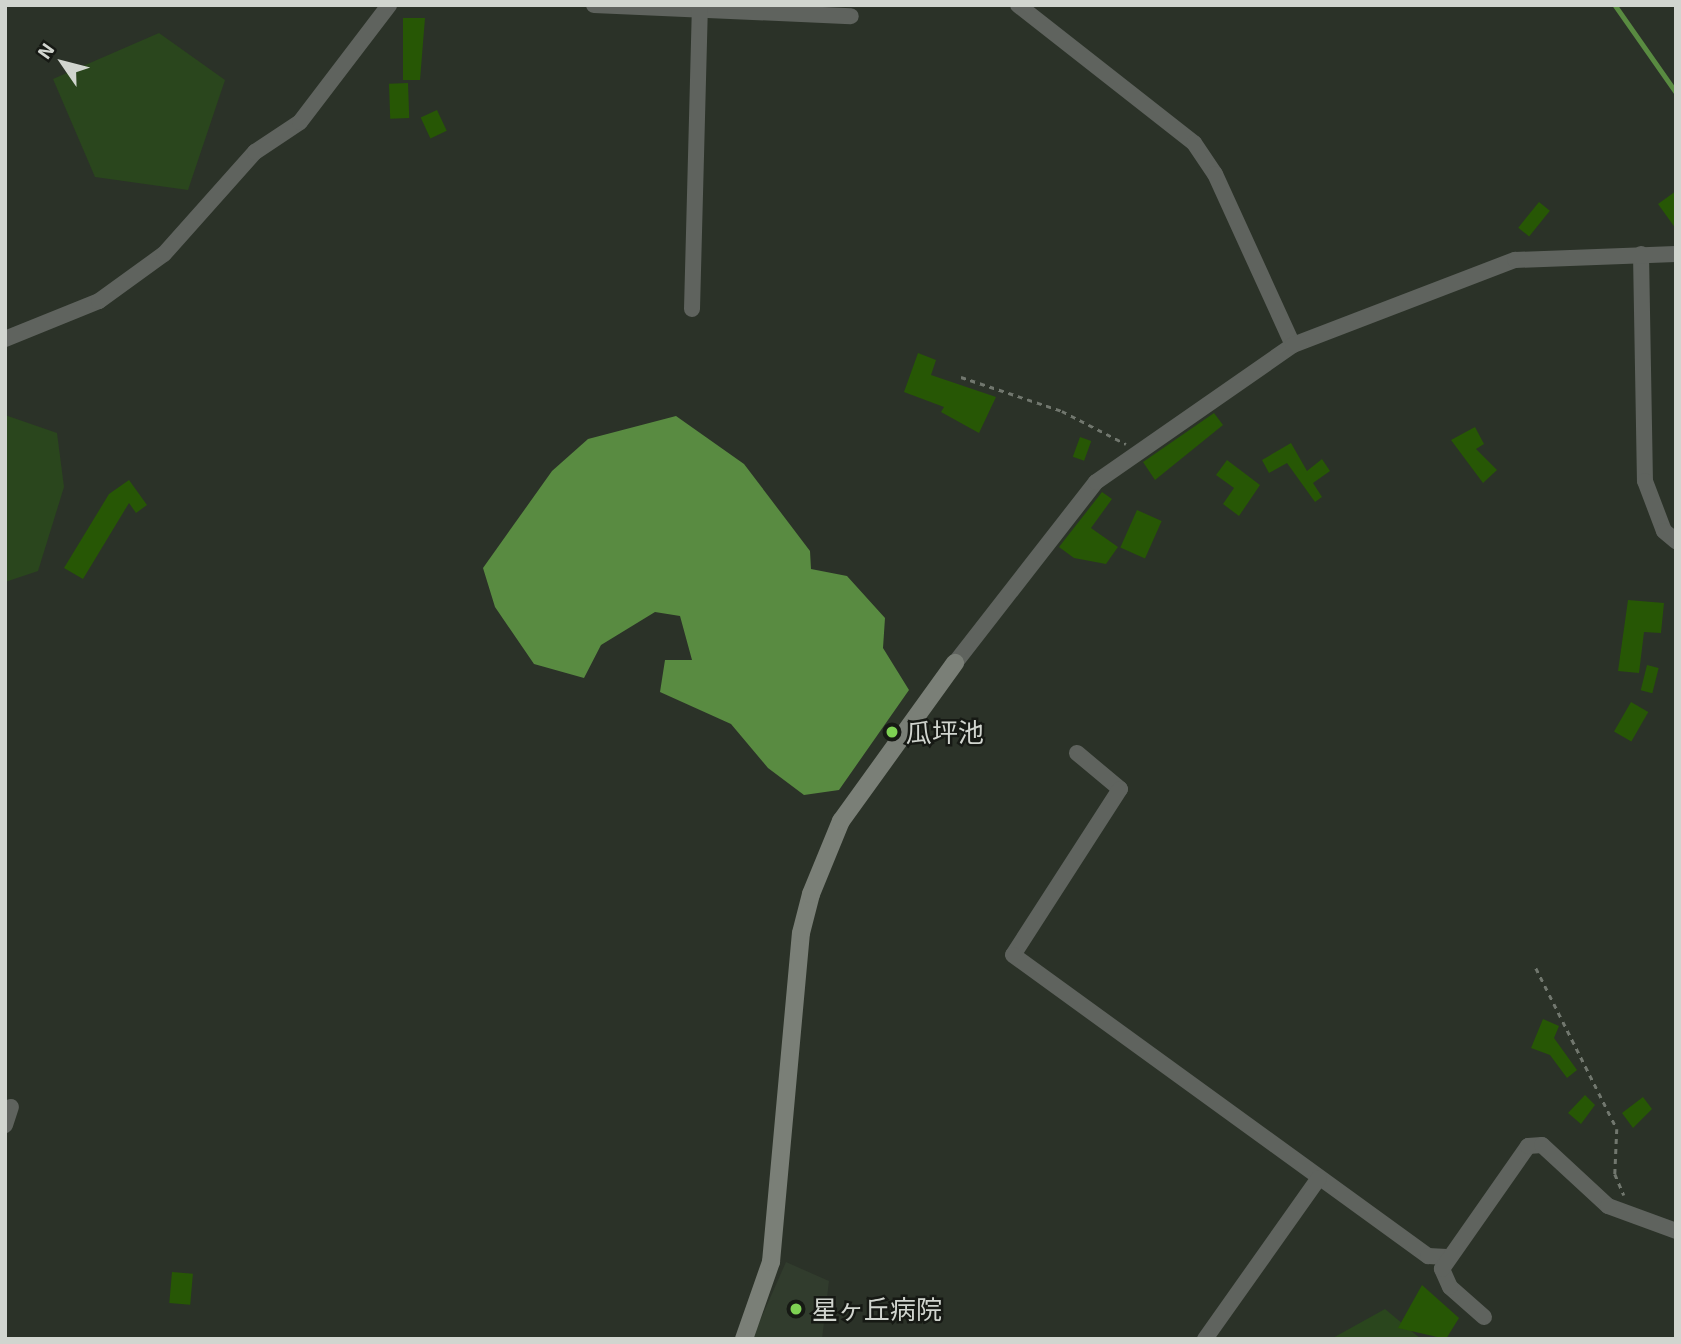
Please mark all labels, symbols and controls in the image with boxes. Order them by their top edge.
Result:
north arrow [28,28,98,98]
text: N [32,38,59,63]
place label: 瓜坪池 [906,716,984,748]
marker: 瓜坪池 [884,724,900,740]
place label: 星ヶ丘病院 [812,1293,942,1325]
marker: 星ヶ丘病院 [786,1299,806,1319]

